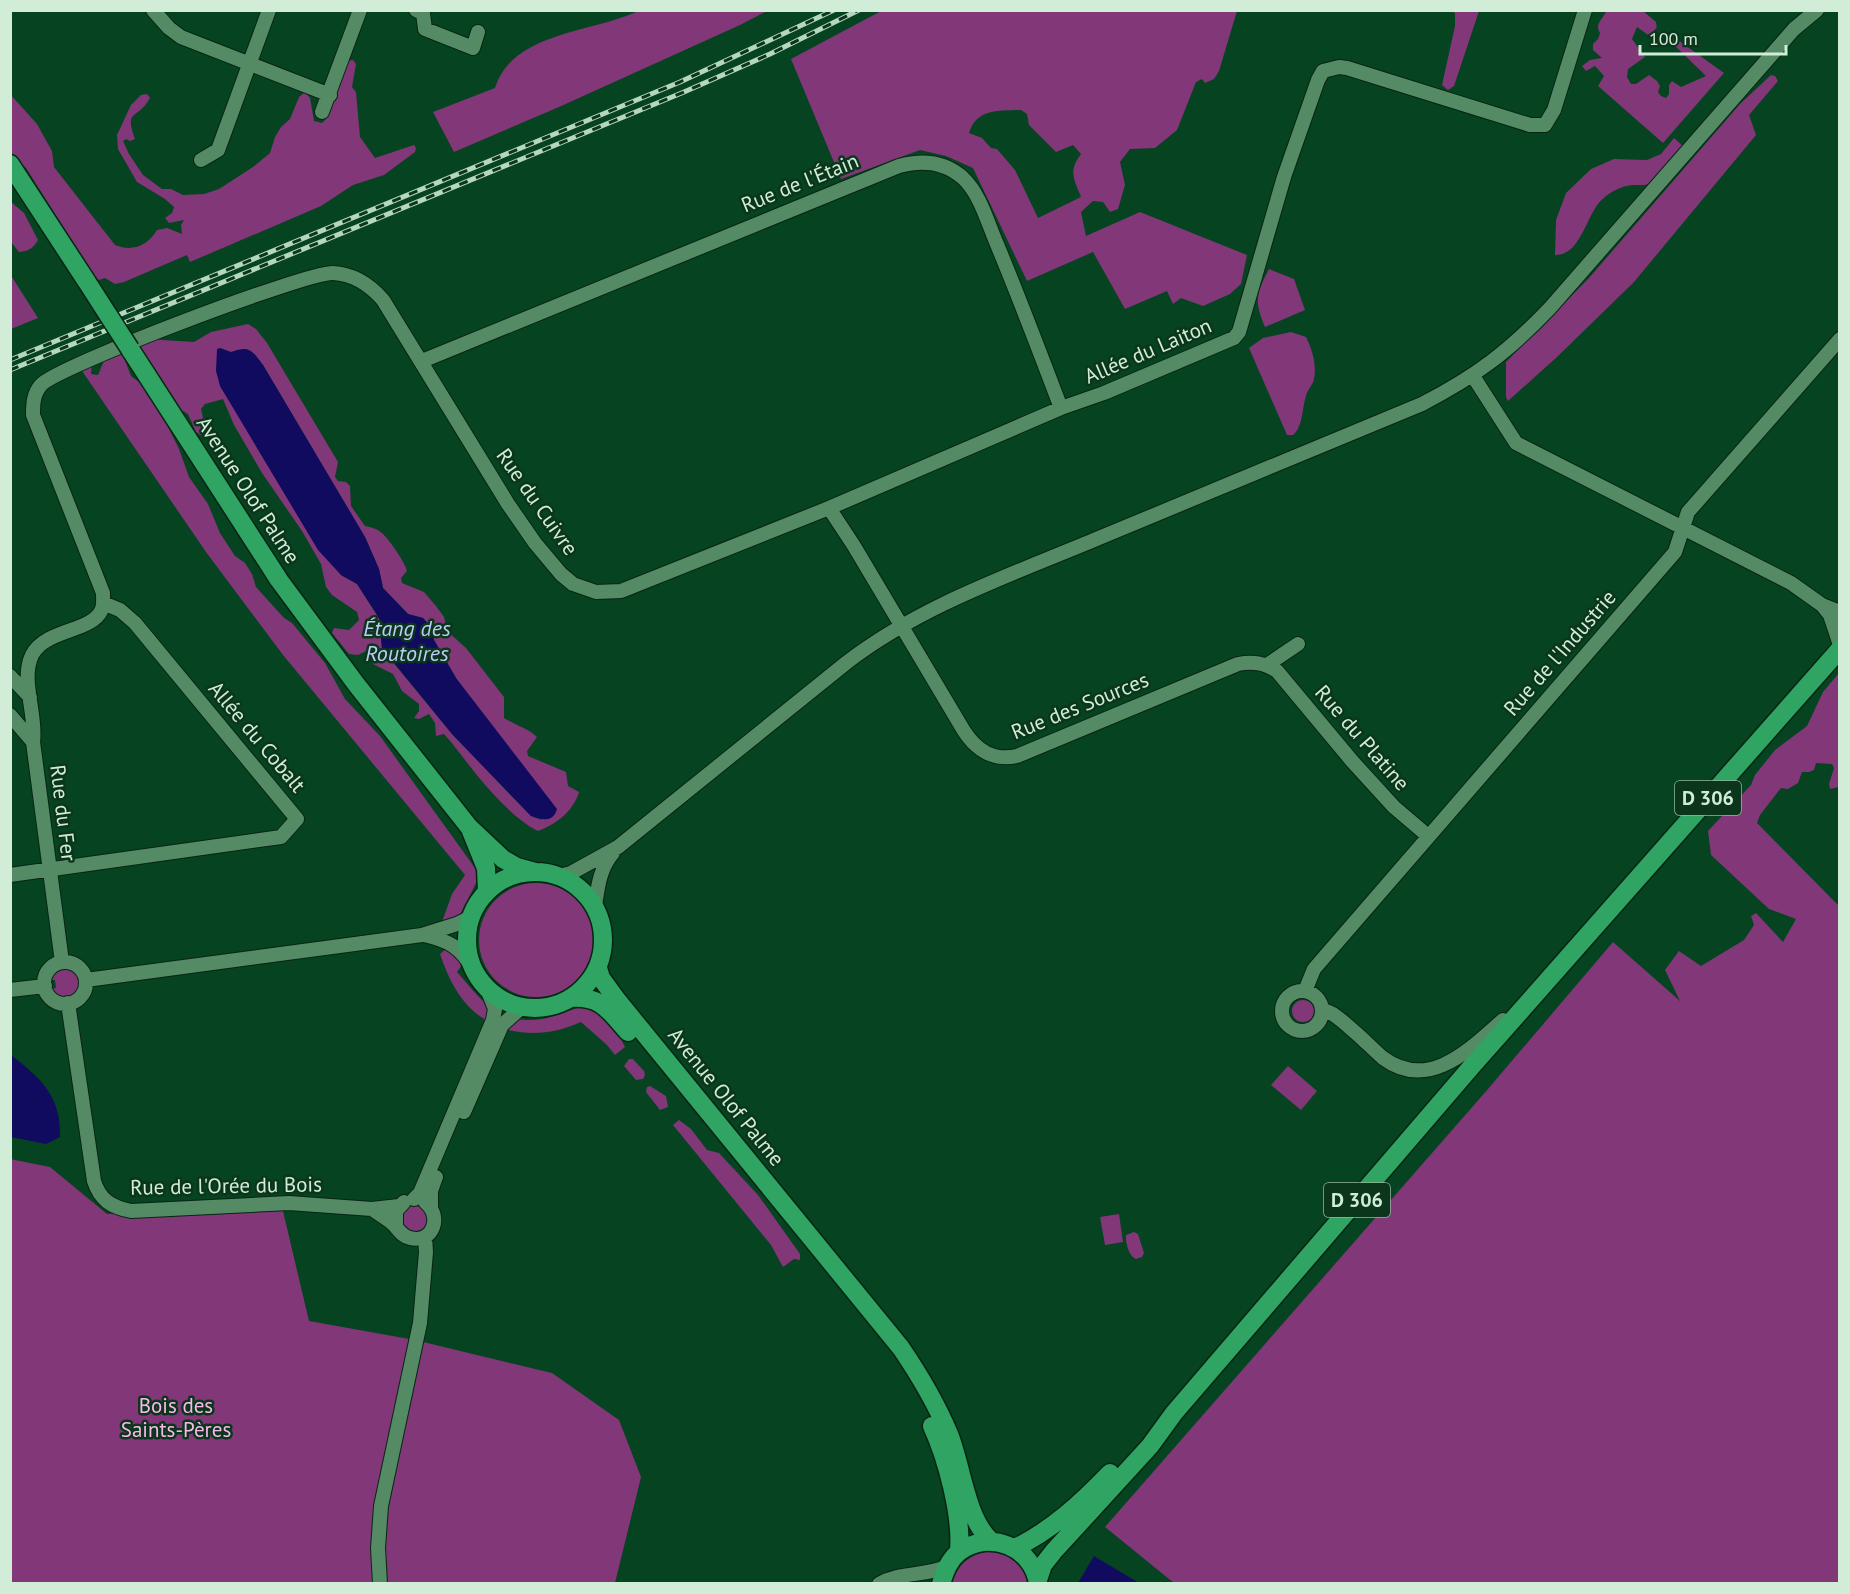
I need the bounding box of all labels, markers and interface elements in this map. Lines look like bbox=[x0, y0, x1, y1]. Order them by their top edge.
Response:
scale bar bbox=[1640, 18, 1786, 56]
text: 100 m bbox=[1649, 27, 1698, 50]
street label: Rue de l'Étain bbox=[737, 147, 862, 218]
street label: Allée du Laiton bbox=[1080, 312, 1215, 389]
street label: Avenue Olof Palme bbox=[191, 411, 306, 568]
street label: Rue du Cuivre bbox=[491, 443, 584, 560]
street label: Rue de l'Industrie bbox=[1498, 584, 1622, 721]
water label: Étang des Routoires bbox=[363, 614, 451, 667]
street label: Rue des Sources bbox=[1007, 666, 1152, 745]
street label: Allée du Cobalt bbox=[203, 676, 312, 798]
street label: Rue du Platine bbox=[1309, 679, 1416, 796]
street label: Rue du Fer bbox=[44, 763, 83, 863]
road number: D 306 bbox=[1675, 781, 1741, 815]
street label: Avenue Olof Palme bbox=[662, 1022, 790, 1171]
street label: Rue de l'Orée du Bois bbox=[130, 1170, 322, 1201]
road number: D 306 bbox=[1324, 1183, 1390, 1217]
park label: Bois des Saints-Pères bbox=[121, 1392, 231, 1443]

